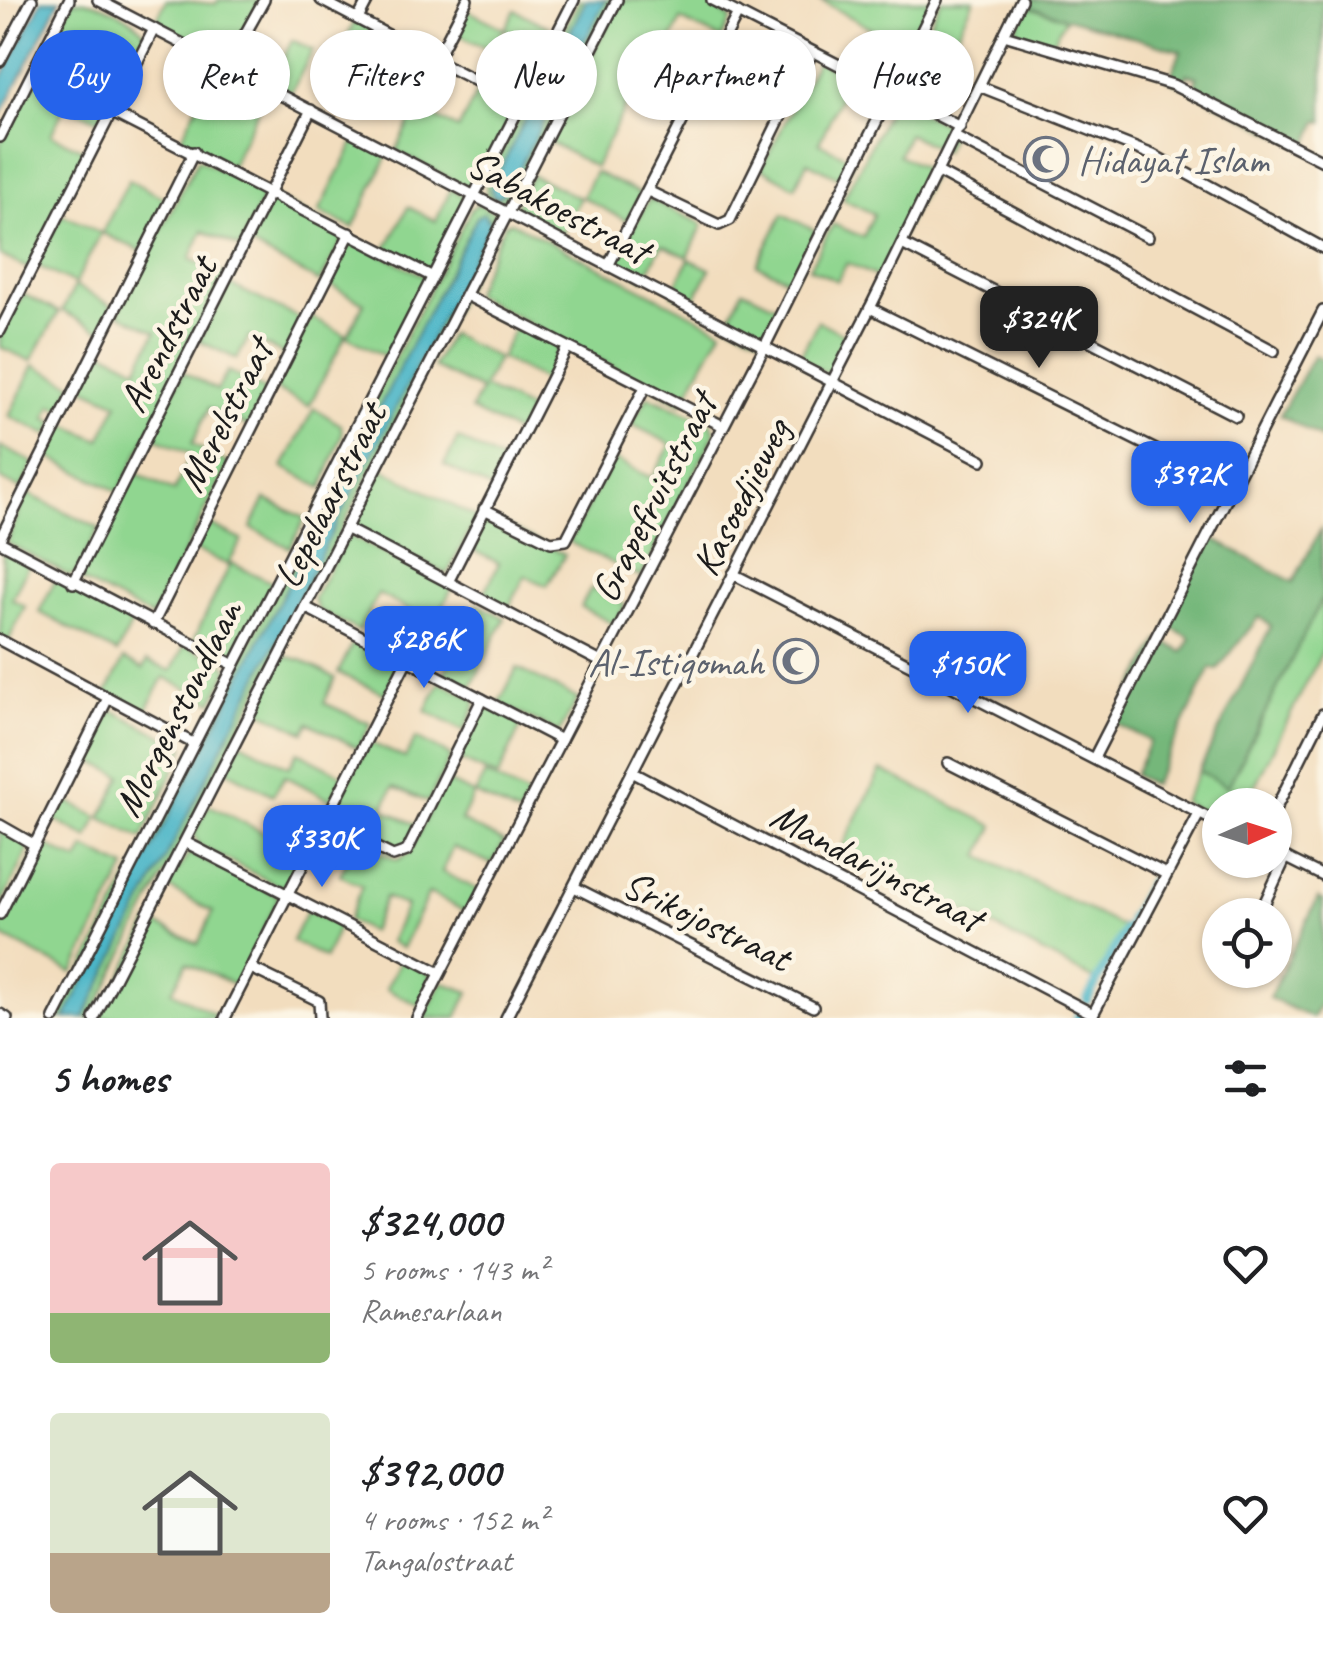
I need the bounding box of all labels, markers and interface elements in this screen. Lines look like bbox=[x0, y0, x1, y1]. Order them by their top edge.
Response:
chip: Buy bbox=[30, 30, 143, 120]
chip: Rent bbox=[163, 30, 290, 120]
chip: Filters bbox=[310, 30, 456, 120]
chip: New bbox=[476, 30, 597, 120]
chip: Apartment bbox=[617, 30, 816, 120]
chip: House bbox=[836, 30, 974, 120]
place label: Hidayat Islam bbox=[1078, 135, 1271, 185]
mosque icon: Hidayat Islam bbox=[1023, 136, 1069, 182]
street label: Sabakoestraat bbox=[459, 138, 663, 278]
street label: Arendstraat bbox=[108, 245, 230, 421]
pin: $324K bbox=[969, 286, 1109, 371]
text: $324K bbox=[1002, 298, 1076, 339]
street label: Merelstraat bbox=[165, 326, 287, 500]
street label: Grapefruitstraat bbox=[580, 379, 730, 610]
street label: Lepelaarstraat bbox=[262, 392, 399, 596]
street label: Kasoedjieweg bbox=[680, 408, 803, 584]
pin: $392K bbox=[1120, 441, 1260, 526]
text: $392K bbox=[1153, 453, 1227, 494]
street label: Morgenstondlaan bbox=[102, 590, 255, 825]
pin: $286K bbox=[354, 606, 494, 691]
text: $286K bbox=[387, 618, 461, 659]
pin: $150K bbox=[898, 631, 1038, 716]
place label: Al-Istiqomah bbox=[588, 637, 766, 687]
mosque icon: Al-Istiqomah bbox=[773, 638, 819, 684]
text: $150K bbox=[931, 643, 1005, 684]
north arrow bbox=[1202, 788, 1292, 878]
map controls bbox=[1202, 788, 1292, 988]
street label: Mandarijnstraat bbox=[762, 790, 996, 946]
pin: $330K bbox=[252, 805, 392, 890]
text: $330K bbox=[285, 817, 359, 858]
street label: Srikojostraat bbox=[615, 859, 802, 985]
button: locate bbox=[1202, 898, 1292, 988]
icon: filters bbox=[1218, 1051, 1273, 1106]
text: 5 homes bbox=[50, 1052, 168, 1105]
text: $324,000 bbox=[360, 1196, 501, 1249]
icon: home bbox=[130, 1203, 250, 1323]
icon: heart bbox=[1218, 1236, 1273, 1291]
text: 5 rooms · 143 m² bbox=[360, 1249, 547, 1290]
text: Ramesarlaan bbox=[360, 1290, 501, 1331]
text: $392,000 bbox=[360, 1446, 500, 1499]
icon: home bbox=[130, 1453, 250, 1573]
icon: heart bbox=[1218, 1486, 1273, 1541]
text: 4 rooms · 152 m² bbox=[360, 1499, 547, 1540]
text: Tangalostraat bbox=[360, 1540, 512, 1581]

